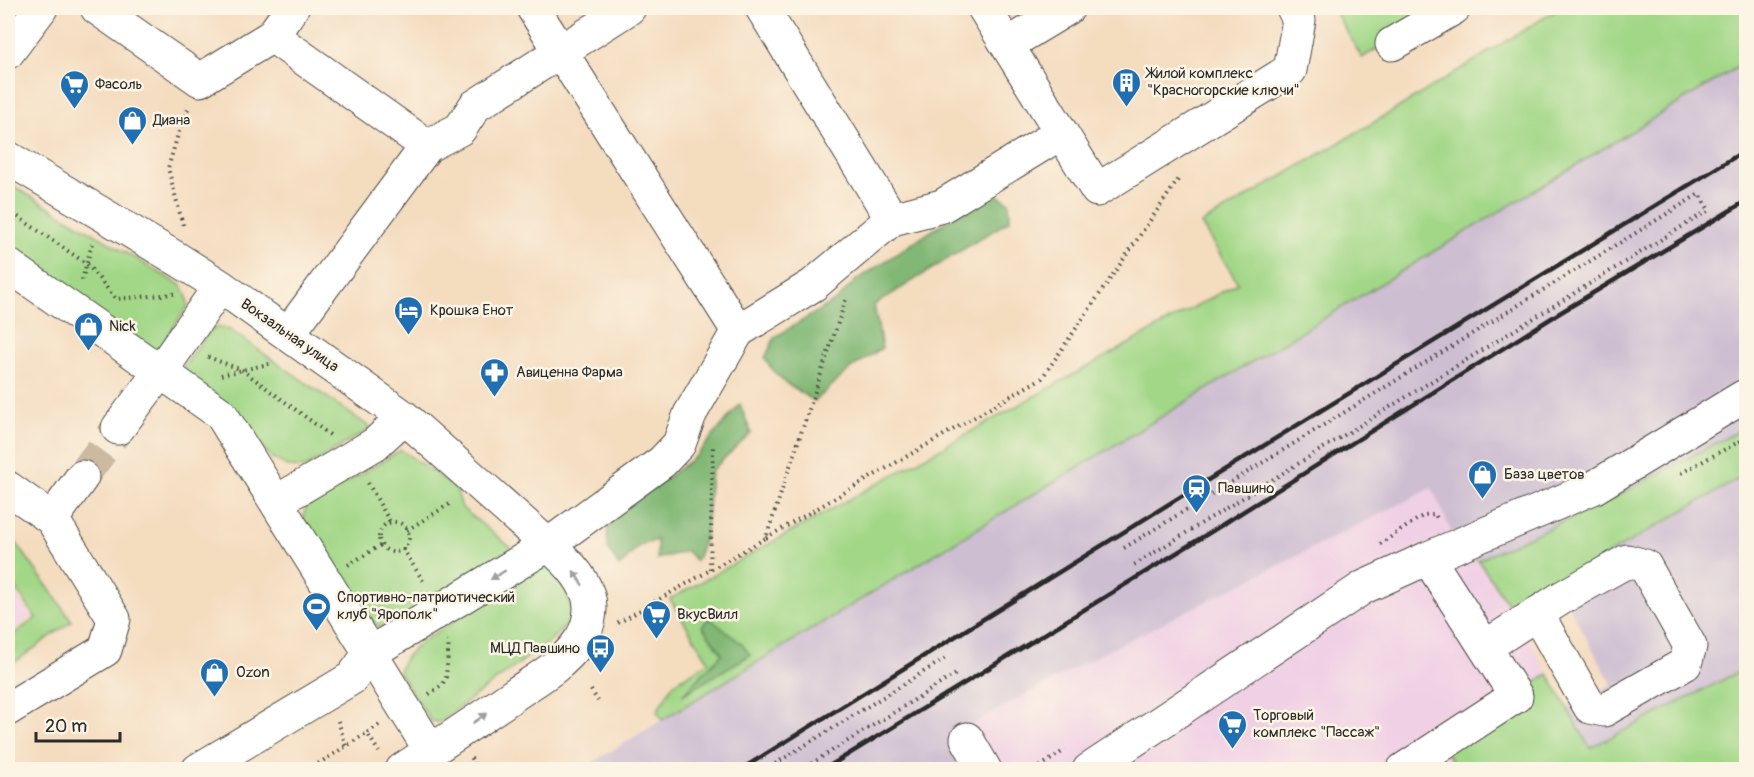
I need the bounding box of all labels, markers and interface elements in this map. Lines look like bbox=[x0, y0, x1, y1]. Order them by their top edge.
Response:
place label: Жилой комплекс "Красногорские ключи" bbox=[1145, 64, 1300, 100]
building icon: Жилой комплекс "Красногорские ключи" bbox=[1110, 66, 1142, 108]
supermarket icon: Фасоль bbox=[58, 68, 90, 110]
place label: Фасоль bbox=[95, 75, 143, 94]
shop icon: Диана bbox=[116, 104, 148, 146]
place label: Диана bbox=[152, 111, 190, 130]
hotel icon: Крошка Енот bbox=[393, 294, 425, 336]
street label: Вокзальная улица bbox=[237, 295, 342, 376]
place label: Крошка Енот bbox=[430, 301, 514, 320]
shop icon: Nick bbox=[72, 310, 104, 352]
place label: Nick bbox=[109, 317, 136, 336]
pharmacy icon: Авиценна Фарма bbox=[479, 356, 511, 398]
place label: Авиценна Фарма bbox=[516, 363, 623, 382]
shop icon: База цветов bbox=[1467, 458, 1499, 500]
place label: База цветов bbox=[1504, 465, 1585, 484]
station icon: Павшино bbox=[1181, 472, 1213, 514]
place label: Павшино bbox=[1218, 479, 1274, 498]
one-way arrow bbox=[573, 569, 584, 586]
one-way arrow bbox=[490, 570, 506, 581]
place label: Спортивно-патриотический клуб "Ярополк" bbox=[337, 588, 515, 624]
sports icon: Спортивно-патриотический клуб "Ярополк" bbox=[300, 590, 332, 632]
supermarket icon: ВкусВилл bbox=[640, 598, 672, 640]
place label: ВкусВилл bbox=[677, 605, 738, 624]
bus stop icon: МЦД Павшино bbox=[585, 632, 617, 674]
place label: МЦД Павшино bbox=[490, 639, 580, 658]
shop icon: Ozon bbox=[199, 656, 231, 698]
place label: Ozon bbox=[236, 663, 270, 682]
scale bar bbox=[36, 705, 120, 743]
place label: Торговый комплекс "Пассаж" bbox=[1253, 706, 1380, 742]
supermarket icon: Торговый комплекс "Пассаж" bbox=[1216, 708, 1248, 750]
one-way arrow bbox=[472, 712, 488, 724]
text: 20 m bbox=[45, 715, 87, 738]

